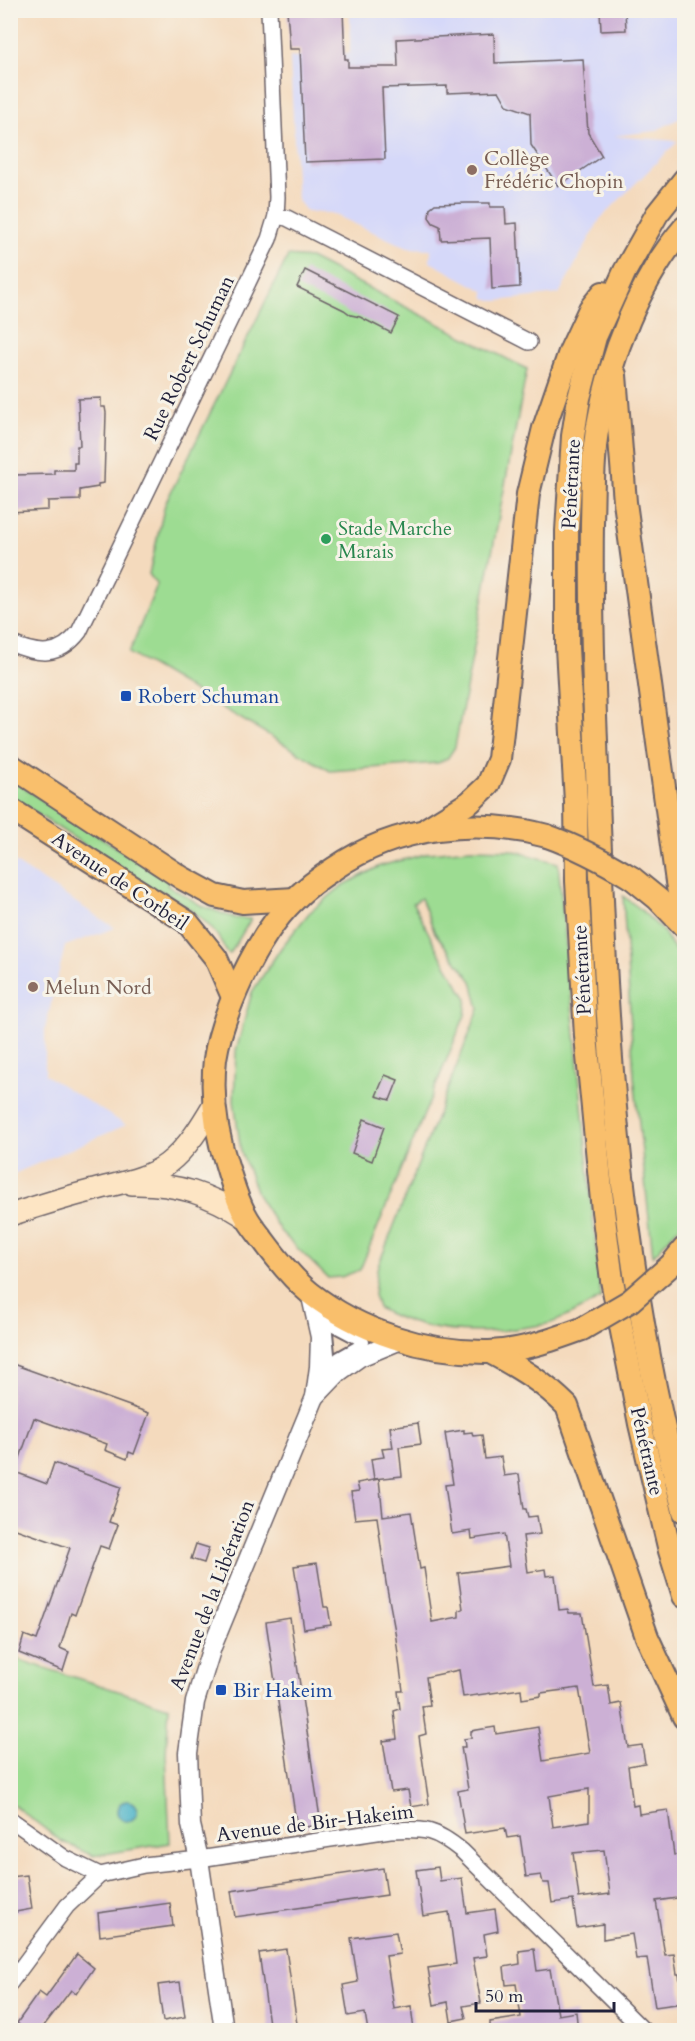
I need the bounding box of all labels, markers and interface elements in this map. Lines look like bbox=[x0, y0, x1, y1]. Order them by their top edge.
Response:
place label: Collège Frédéric Chopin bbox=[484, 145, 624, 195]
marker: Collège Frédéric Chopin bbox=[465, 163, 479, 177]
street label: Rue Robert Schuman bbox=[137, 270, 241, 445]
street label: Pénétrante bbox=[555, 438, 587, 530]
place label: Stade Marche Marais bbox=[338, 515, 452, 565]
marker: Stade Marche Marais bbox=[319, 532, 333, 546]
place label: Robert Schuman bbox=[138, 683, 280, 710]
marker: Robert Schuman bbox=[119, 689, 133, 703]
street label: Avenue de Corbeil bbox=[46, 825, 194, 937]
street label: Pénétrante bbox=[566, 924, 598, 1016]
place label: Melun Nord bbox=[45, 974, 152, 1001]
marker: Melun Nord bbox=[26, 980, 40, 994]
street label: Pénétrante bbox=[624, 1404, 670, 1498]
street label: Avenue de la Libération bbox=[163, 1495, 261, 1694]
place label: Bir Hakeim bbox=[233, 1677, 333, 1704]
marker: Bir Hakeim bbox=[214, 1683, 228, 1697]
street label: Avenue de Bir-Hakeim bbox=[215, 1797, 415, 1848]
scale bar bbox=[476, 1975, 614, 2013]
text: 50 m bbox=[485, 1984, 524, 2009]

